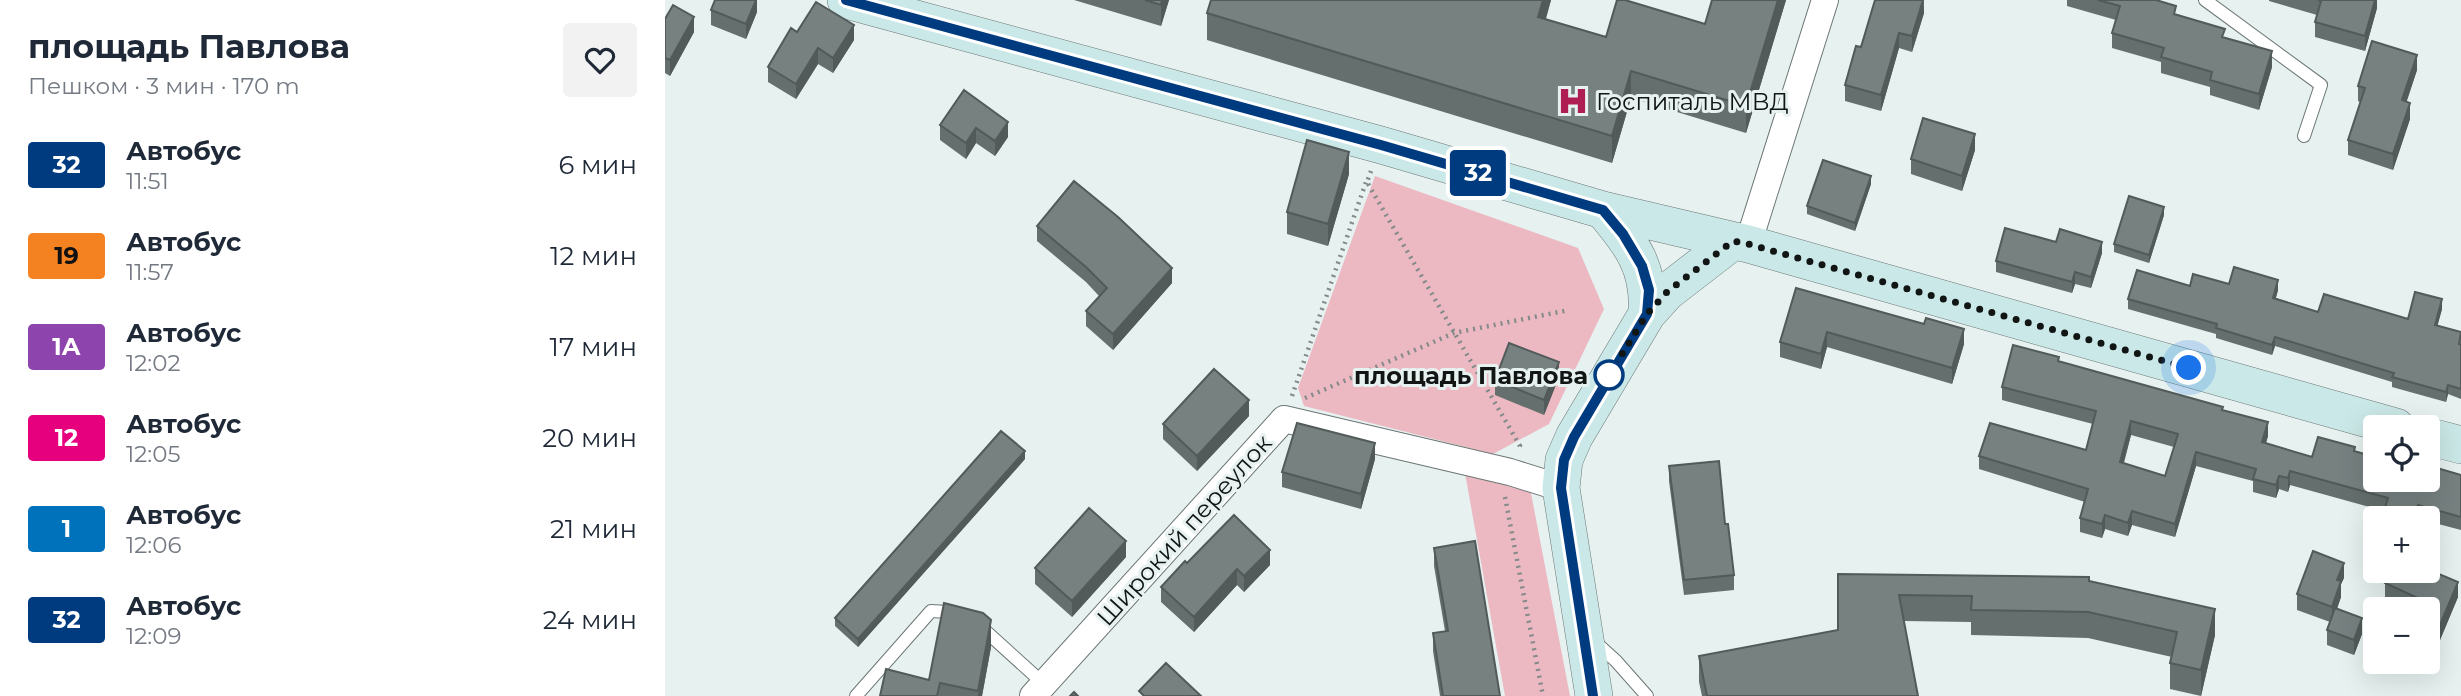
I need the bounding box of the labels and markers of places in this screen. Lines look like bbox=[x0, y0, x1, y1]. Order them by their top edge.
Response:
hospital icon: Госпиталь МВД bbox=[1556, 84, 1590, 118]
place label: Госпиталь МВД bbox=[1596, 87, 1789, 116]
marker: площадь Павлова bbox=[1594, 360, 1624, 390]
place label: площадь Павлова bbox=[1354, 361, 1588, 390]

